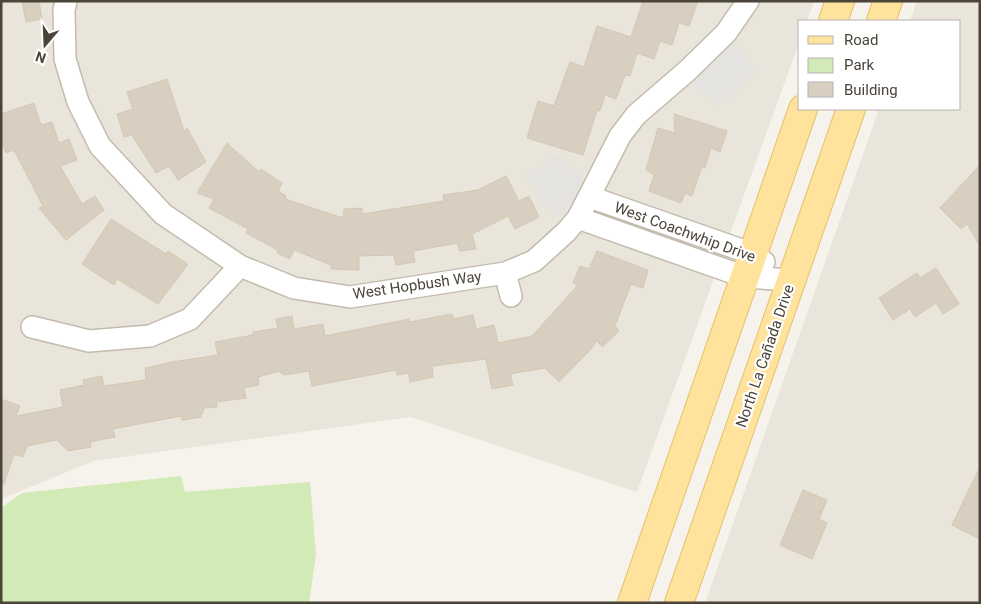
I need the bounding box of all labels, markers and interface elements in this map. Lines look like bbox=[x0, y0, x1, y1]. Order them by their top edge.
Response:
north arrow bbox=[20, 20, 70, 70]
legend bbox=[798, 20, 961, 110]
text: Road bbox=[844, 31, 878, 49]
text: N bbox=[33, 48, 48, 66]
text: Park bbox=[844, 56, 875, 74]
text: Building bbox=[844, 81, 898, 99]
street label: West Coachwhip Drive bbox=[612, 198, 758, 266]
street label: West Hopbush Way bbox=[352, 267, 482, 303]
street label: North La Cañada Drive bbox=[732, 282, 798, 430]

